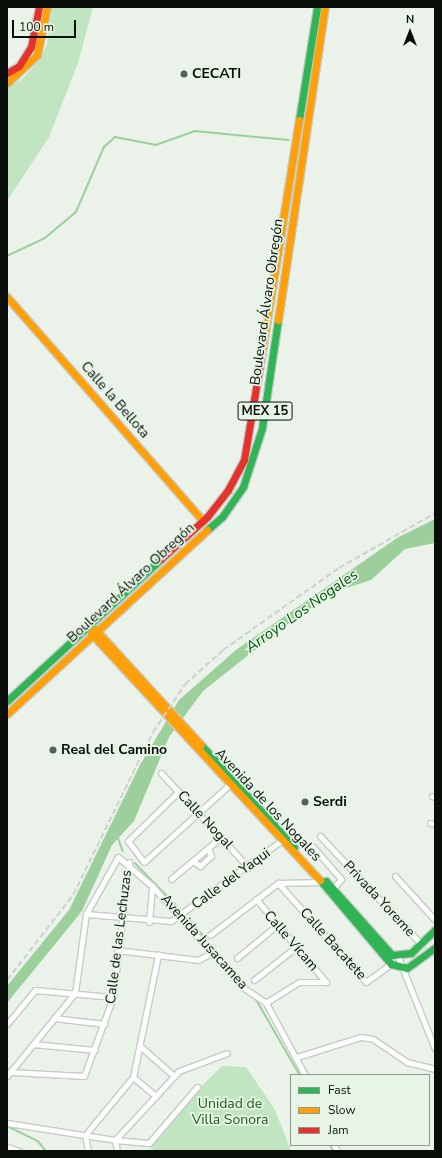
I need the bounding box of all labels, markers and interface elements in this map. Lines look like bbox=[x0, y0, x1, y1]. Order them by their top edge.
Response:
scale bar bbox=[14, 12, 78, 38]
north arrow bbox=[390, 12, 430, 52]
text: N bbox=[406, 12, 414, 27]
text: 100 m bbox=[19, 19, 54, 35]
place label: CECATI bbox=[192, 66, 241, 82]
marker: CECATI bbox=[179, 69, 189, 79]
street label: Boulevard Álvaro Obregón bbox=[247, 218, 287, 386]
street label: Calle la Bellota bbox=[77, 358, 153, 442]
road number: MEX 15 bbox=[237, 400, 293, 422]
street label: Boulevard Álvaro Obregón bbox=[64, 520, 198, 646]
water label: Arroyo Los Nogales bbox=[242, 566, 362, 656]
place label: Real del Camino bbox=[61, 742, 167, 758]
marker: Real del Camino bbox=[48, 745, 58, 755]
street label: Avenida de los Nogales bbox=[211, 745, 325, 865]
street label: Calle Nogal bbox=[174, 787, 236, 853]
place label: Serdi bbox=[313, 794, 347, 810]
marker: Serdi bbox=[300, 797, 310, 807]
street label: Calle del Yaqui bbox=[188, 845, 274, 913]
street label: Privada Yoreme bbox=[340, 858, 418, 940]
street label: Calle de las Lechuzas bbox=[102, 869, 136, 1005]
street label: Avenida Jusacamea bbox=[157, 891, 251, 993]
street label: Calle Bacatete bbox=[296, 905, 370, 983]
street label: Calle Vícam bbox=[260, 907, 322, 975]
legend bbox=[290, 1074, 430, 1146]
text: Fast bbox=[328, 1082, 351, 1098]
park label: Unidad de Villa Sonora bbox=[192, 1096, 268, 1128]
text: Slow bbox=[328, 1102, 356, 1118]
text: Jam bbox=[328, 1122, 349, 1138]

